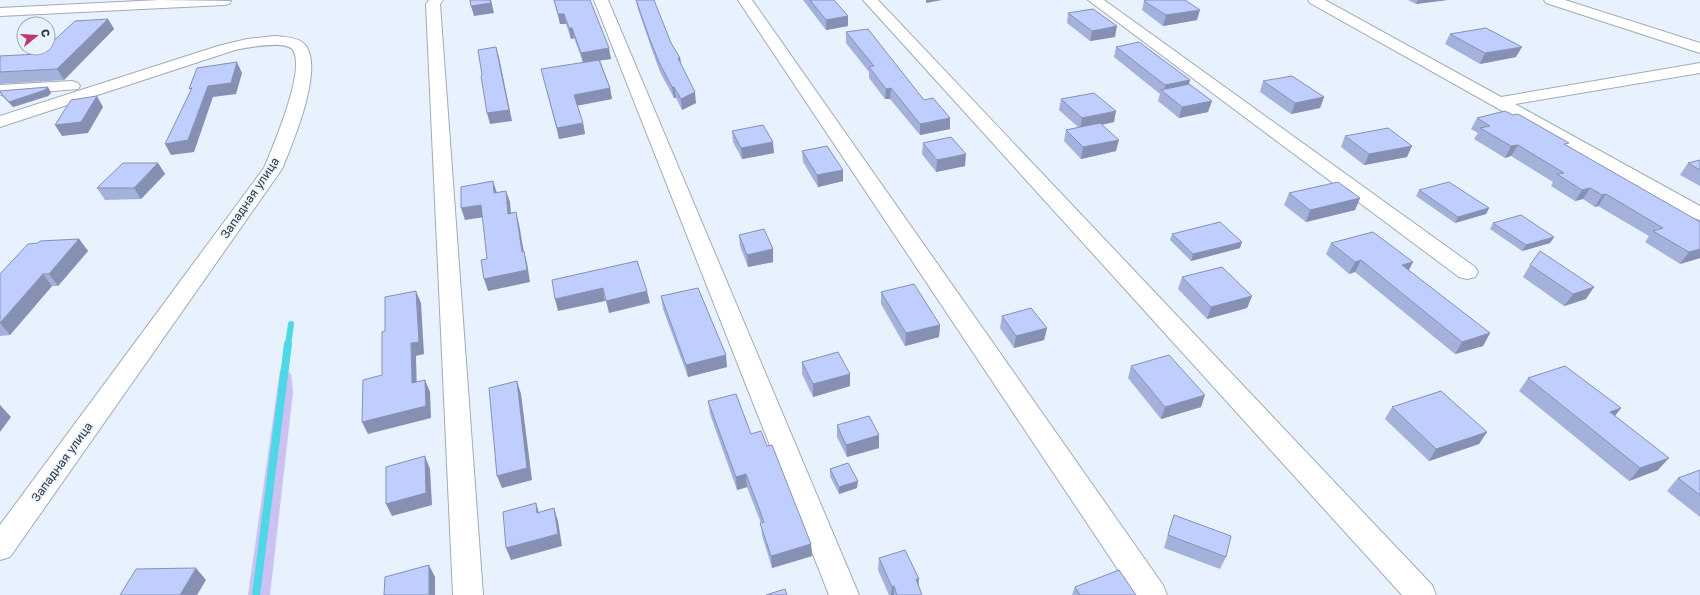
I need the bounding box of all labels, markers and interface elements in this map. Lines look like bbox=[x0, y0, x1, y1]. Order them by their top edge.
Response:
north arrow bbox=[16, 16, 56, 56]
text: С bbox=[39, 27, 53, 39]
street label: Западная улица bbox=[217, 154, 282, 241]
street label: Западная улица bbox=[28, 419, 96, 504]

